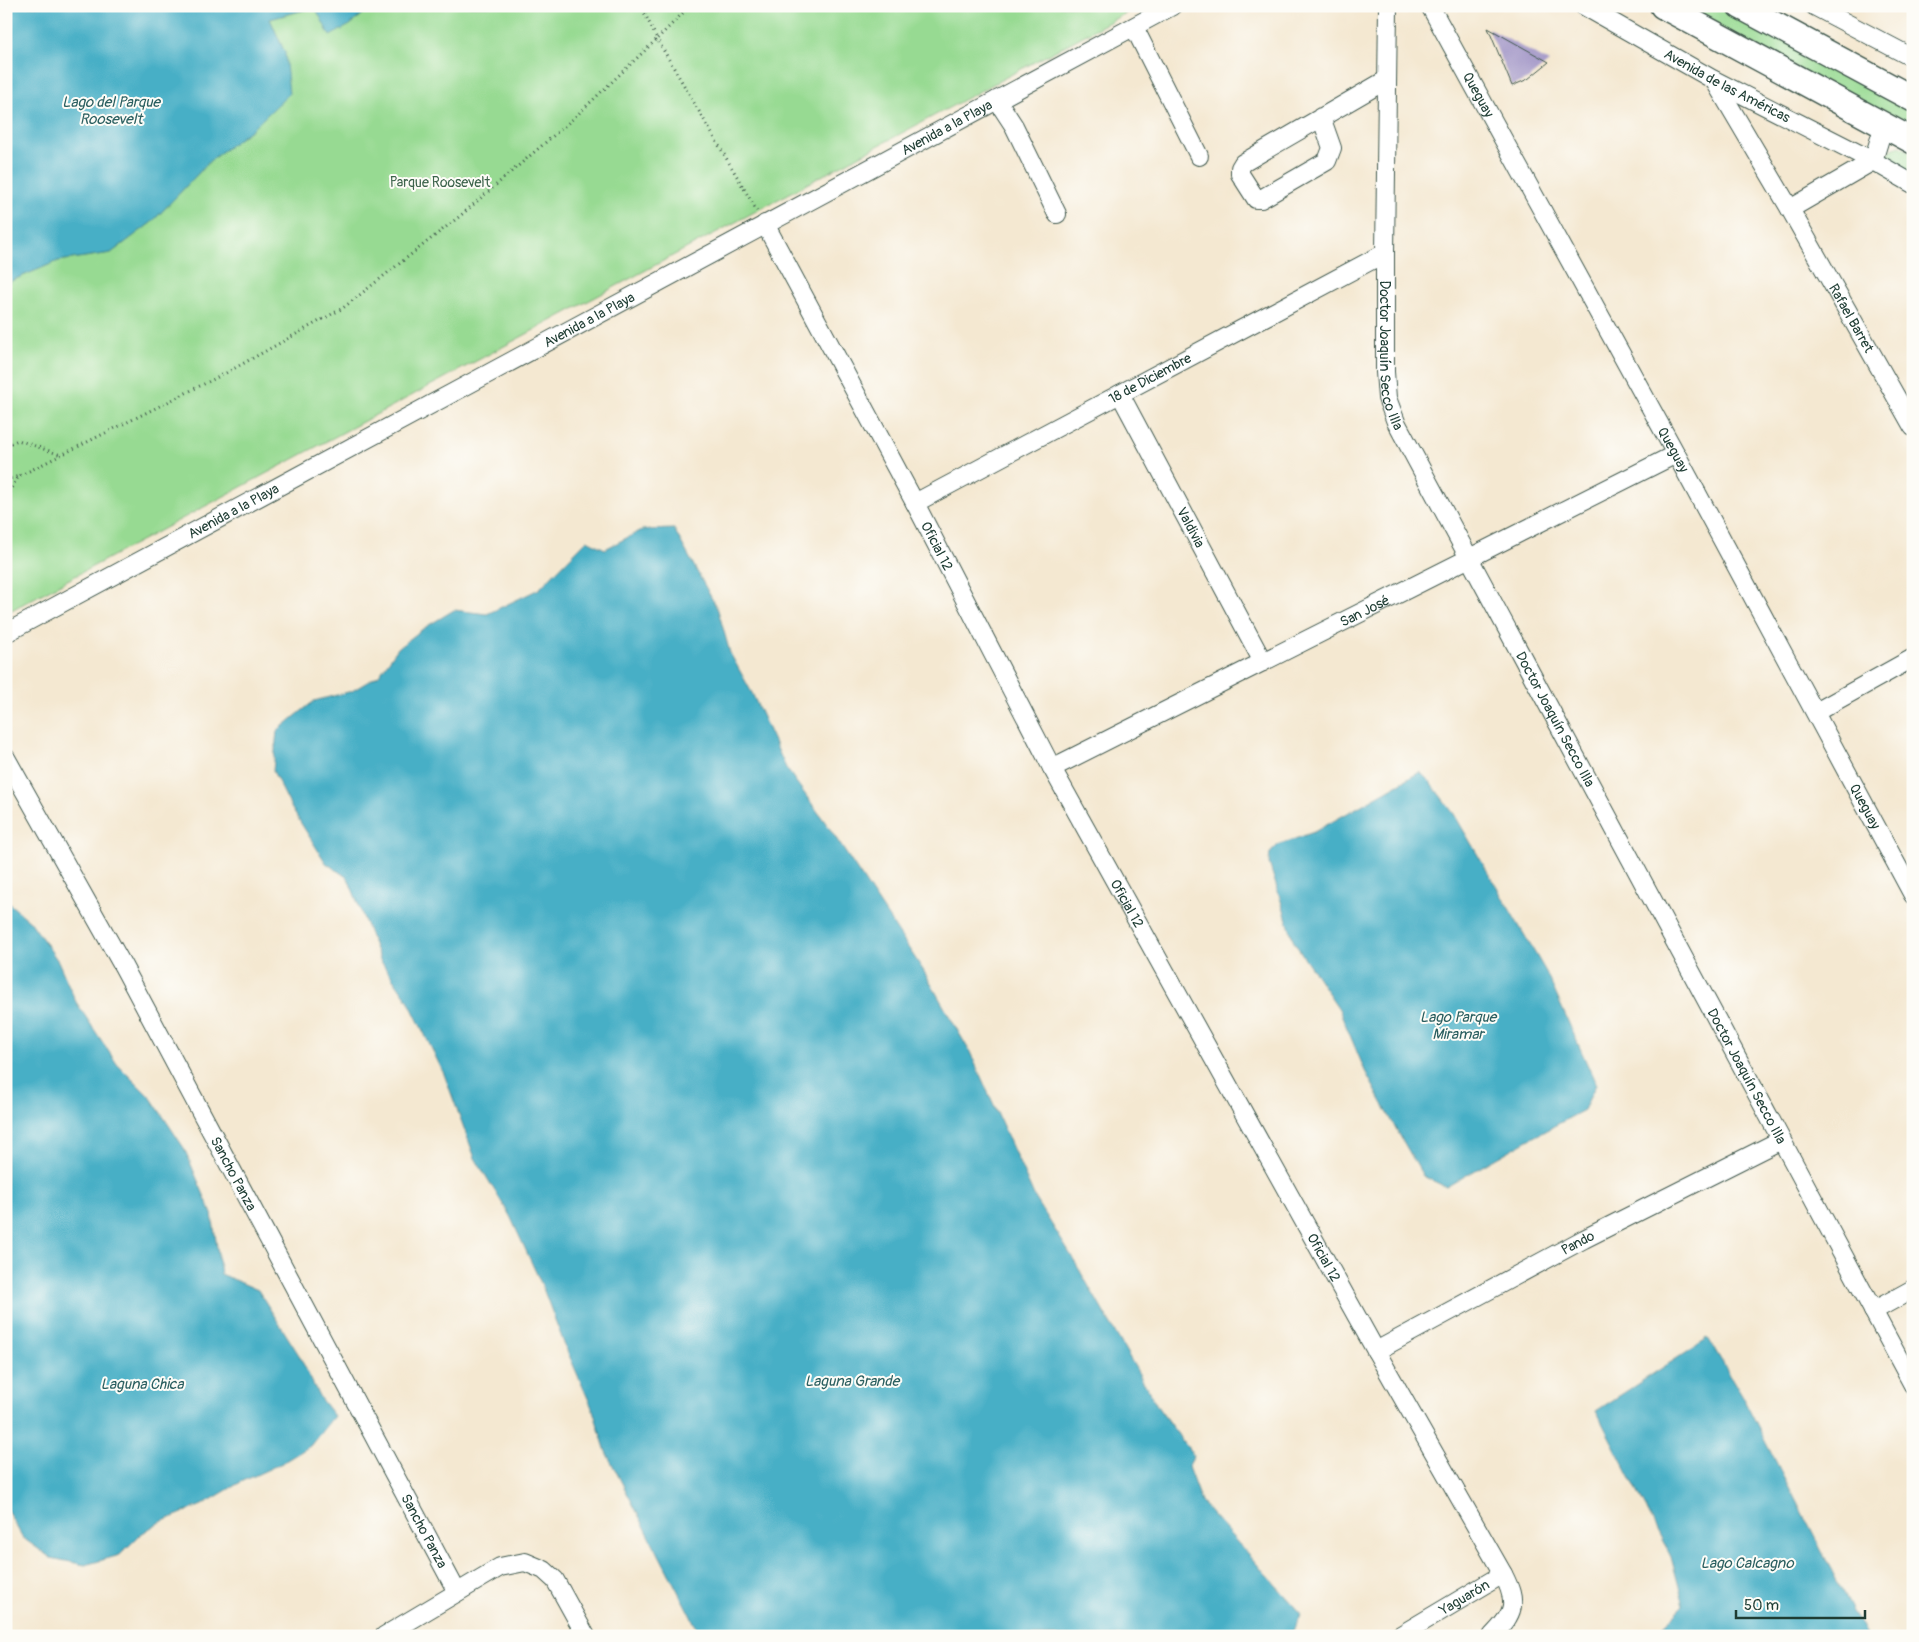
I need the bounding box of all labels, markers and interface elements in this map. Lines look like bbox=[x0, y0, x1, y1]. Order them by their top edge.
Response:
street label: Avenida de las Américas bbox=[1661, 45, 1794, 126]
street label: Queguay bbox=[1459, 69, 1498, 120]
water label: Lago del Parque Roosevelt bbox=[62, 93, 162, 129]
street label: Avenida a la Playa bbox=[898, 96, 995, 159]
park label: Parque Roosevelt bbox=[390, 174, 491, 191]
street label: Doctor Joaquín Secco Illa bbox=[1376, 280, 1407, 433]
street label: Rafael Barret bbox=[1825, 281, 1878, 356]
street label: Avenida a la Playa bbox=[541, 288, 637, 351]
street label: 18 de Diciembre bbox=[1106, 349, 1194, 407]
street label: Queguay bbox=[1654, 424, 1693, 475]
street label: Avenida a la Playa bbox=[185, 479, 282, 542]
street label: Valdivia bbox=[1173, 504, 1209, 550]
street label: Oficial 12 bbox=[917, 518, 957, 573]
street label: San José bbox=[1337, 591, 1392, 630]
street label: Doctor Joaquín Secco Illa bbox=[1512, 649, 1599, 790]
street label: Queguay bbox=[1846, 781, 1884, 832]
street label: Oficial 12 bbox=[1107, 876, 1148, 931]
street label: Doctor Joaquín Secco Illa bbox=[1704, 1005, 1790, 1147]
water label: Lago Parque Miramar bbox=[1420, 1008, 1498, 1044]
street label: Sancho Panza bbox=[207, 1134, 260, 1214]
street label: Pando bbox=[1558, 1227, 1598, 1258]
street label: Oficial 12 bbox=[1304, 1230, 1344, 1285]
water label: Laguna Grande bbox=[805, 1372, 901, 1391]
water label: Laguna Chica bbox=[101, 1375, 184, 1394]
street label: Sancho Panza bbox=[398, 1491, 451, 1571]
water label: Lago Calcagno bbox=[1700, 1554, 1794, 1573]
street label: Yaguarón bbox=[1435, 1576, 1492, 1619]
scale bar bbox=[1736, 1587, 1865, 1619]
text: 50 m bbox=[1744, 1596, 1779, 1615]

